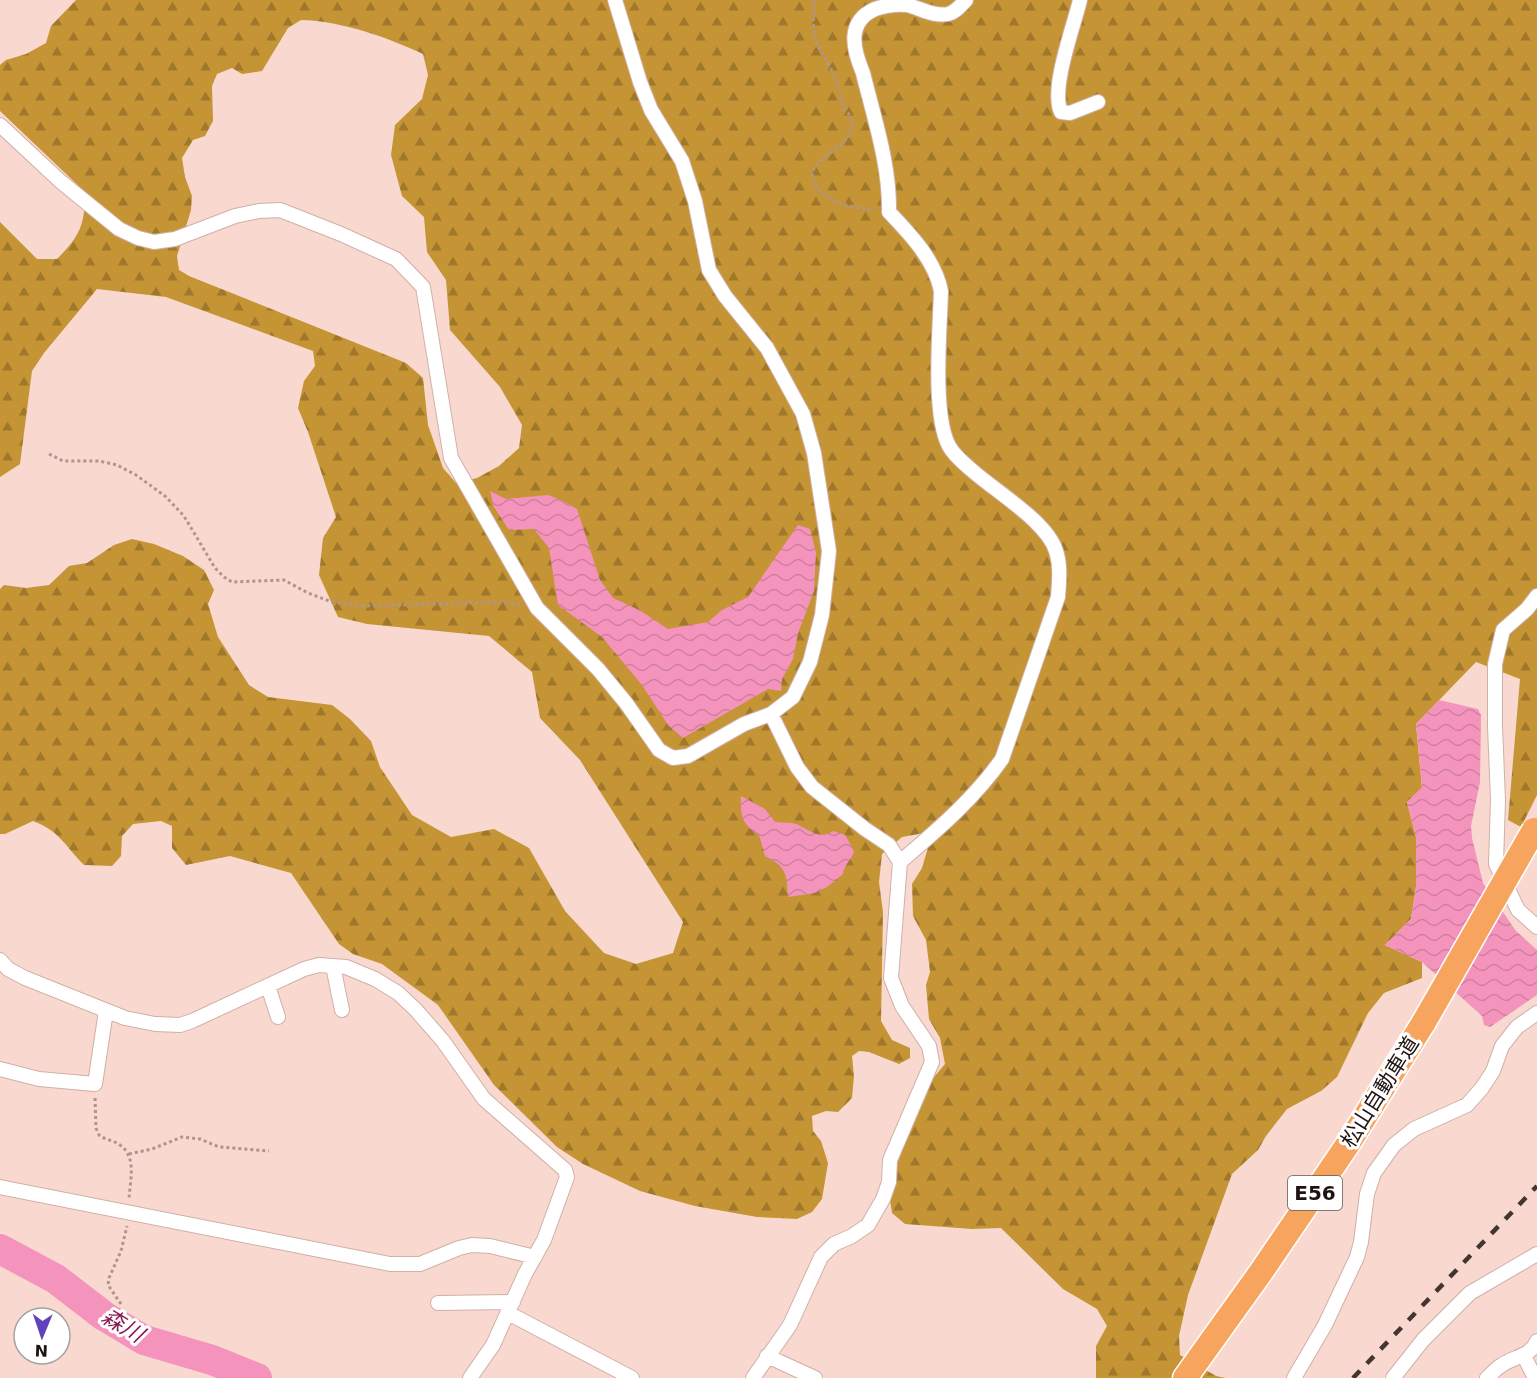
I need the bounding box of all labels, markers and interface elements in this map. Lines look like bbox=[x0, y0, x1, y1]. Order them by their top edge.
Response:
street label: 松山自動車道 bbox=[1336, 1032, 1424, 1152]
road number: E56 bbox=[1288, 1176, 1342, 1210]
water label: 森川 bbox=[97, 1303, 150, 1349]
north arrow bbox=[12, 1306, 72, 1366]
text: N bbox=[34, 1341, 49, 1360]

